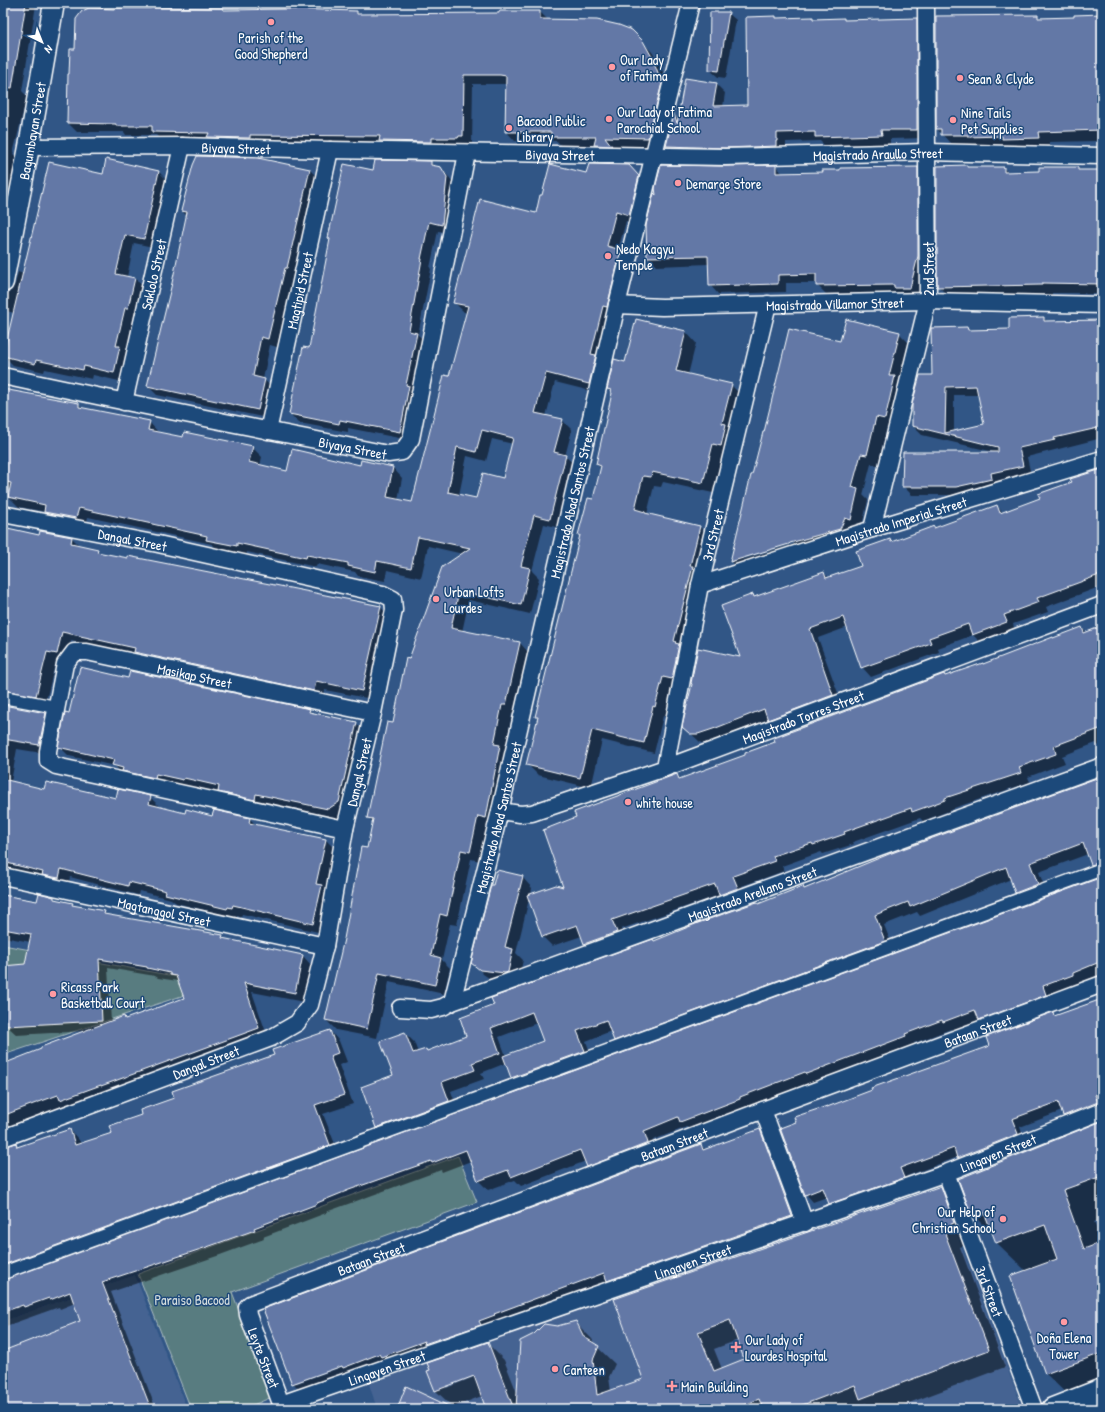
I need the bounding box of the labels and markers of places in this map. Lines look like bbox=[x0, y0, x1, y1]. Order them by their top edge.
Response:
marker: Parish of the Good Shepherd bbox=[266, 17, 276, 27]
place label: Parish of the Good Shepherd bbox=[235, 28, 308, 64]
place label: Our Lady of Fatima bbox=[620, 50, 668, 85]
marker: Our Lady of Fatima bbox=[607, 62, 617, 72]
place label: Sean & Clyde bbox=[968, 69, 1034, 89]
marker: Sean & Clyde bbox=[955, 73, 965, 83]
place label: Our Lady of Fatima Parochial School bbox=[617, 102, 712, 137]
place label: Nine Tails Pet Supplies bbox=[961, 103, 1023, 139]
place label: Bacood Public Library bbox=[517, 111, 586, 147]
marker: Our Lady of Fatima Parochial School bbox=[604, 114, 614, 124]
marker: Nine Tails Pet Supplies bbox=[948, 115, 958, 125]
marker: Bacood Public Library bbox=[504, 123, 514, 133]
place label: Demarge Store bbox=[686, 174, 762, 194]
marker: Demarge Store bbox=[673, 178, 683, 188]
place label: Nedo Kagyu Temple bbox=[616, 239, 674, 275]
marker: Nedo Kagyu Temple bbox=[603, 251, 613, 261]
place label: Urban Lofts Lourdes bbox=[444, 582, 504, 617]
marker: Urban Lofts Lourdes bbox=[431, 594, 441, 604]
place label: white house bbox=[636, 793, 694, 812]
marker: white house bbox=[623, 797, 633, 807]
place label: Ricass Park Basketball Court bbox=[61, 977, 145, 1012]
marker: Ricass Park Basketball Court bbox=[48, 989, 58, 999]
place label: Our Help of Christian School bbox=[912, 1202, 995, 1237]
marker: Our Help of Christian School bbox=[998, 1214, 1008, 1224]
marker: Doña Elena Tower bbox=[1059, 1317, 1069, 1327]
place label: Doña Elena Tower bbox=[1037, 1328, 1092, 1363]
place label: Our Lady of Lourdes Hospital bbox=[745, 1330, 827, 1366]
marker: Our Lady of Lourdes Hospital bbox=[730, 1341, 742, 1353]
place label: Canteen bbox=[563, 1360, 605, 1379]
marker: Canteen bbox=[550, 1364, 560, 1374]
place label: Main Building bbox=[681, 1377, 748, 1397]
marker: Main Building bbox=[666, 1380, 678, 1392]

